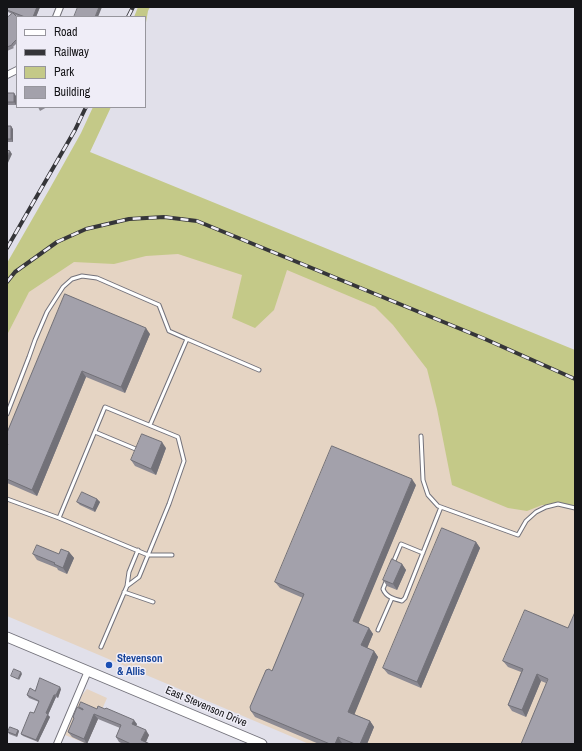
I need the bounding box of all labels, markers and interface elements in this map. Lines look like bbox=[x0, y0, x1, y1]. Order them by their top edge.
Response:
legend bbox=[16, 16, 146, 108]
text: Road bbox=[54, 24, 78, 40]
text: Railway bbox=[54, 44, 89, 60]
text: Park bbox=[54, 64, 74, 80]
text: Building bbox=[54, 84, 90, 100]
place label: Stevenson & Allis bbox=[117, 652, 163, 678]
marker: Stevenson & Allis bbox=[104, 660, 114, 670]
street label: East Stevenson Drive bbox=[163, 684, 249, 730]

